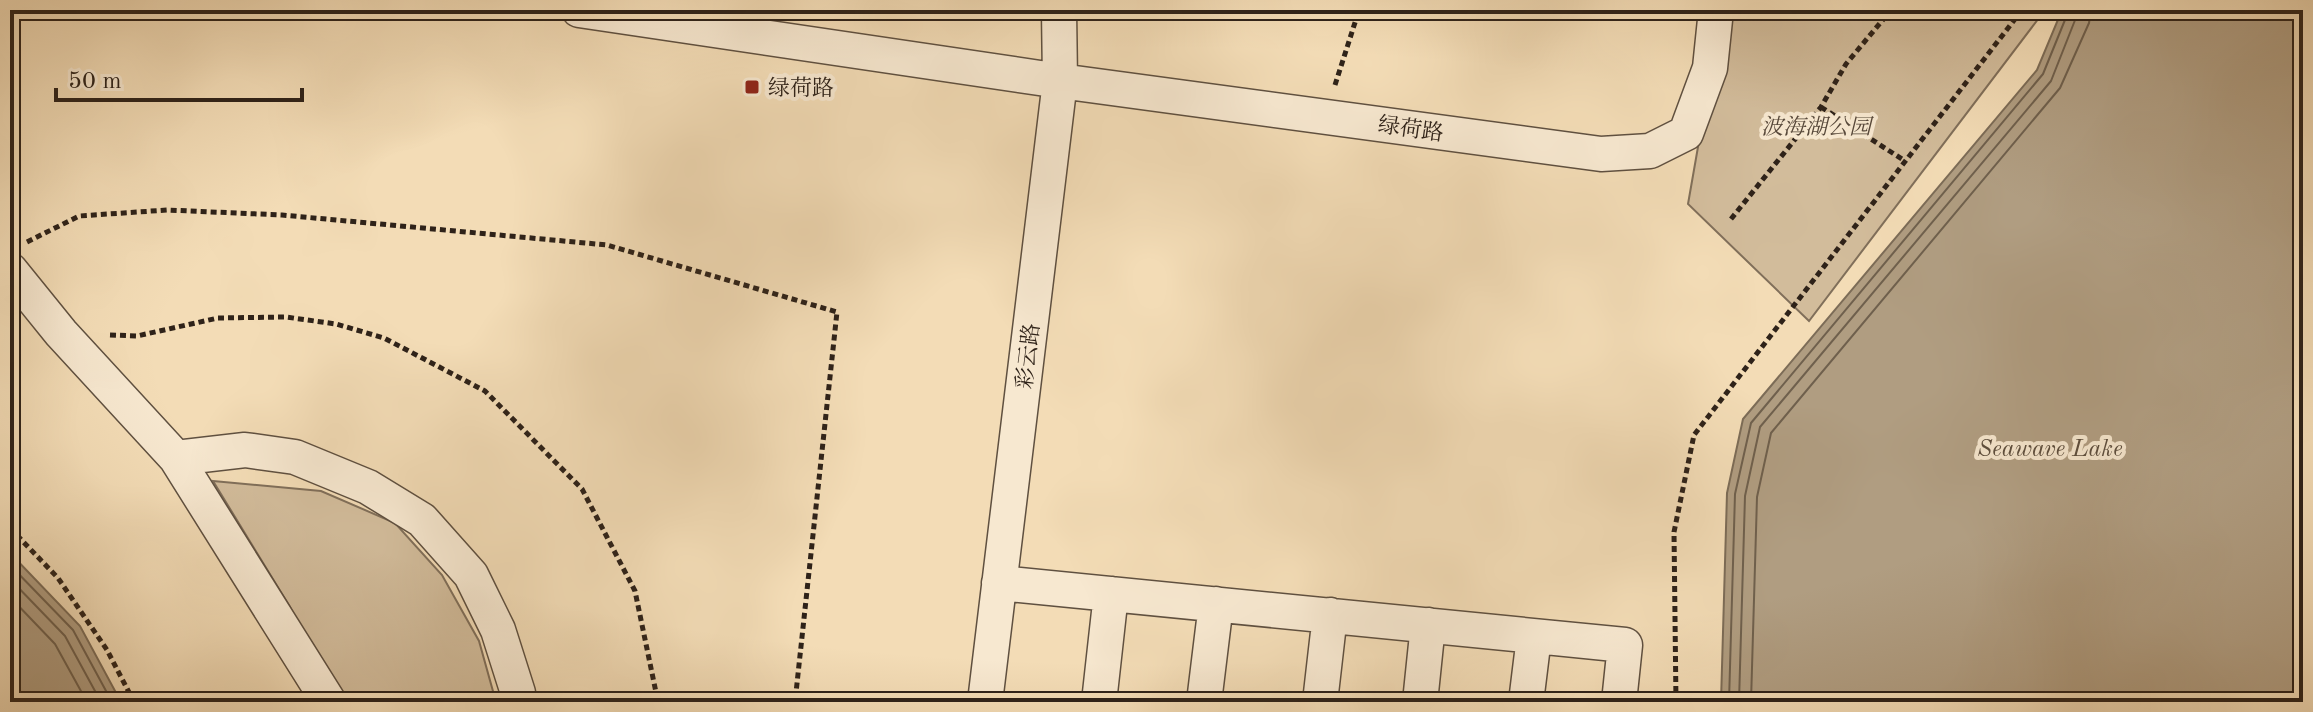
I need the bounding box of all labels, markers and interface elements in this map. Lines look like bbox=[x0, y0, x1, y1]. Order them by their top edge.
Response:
scale bar bbox=[56, 52, 302, 102]
text: 50 m bbox=[68, 70, 122, 94]
place label: 绿荷路 bbox=[768, 76, 834, 100]
marker: 绿荷路 bbox=[743, 78, 761, 96]
street label: 绿荷路 bbox=[1377, 113, 1445, 145]
park label: 波海湖公园 bbox=[1761, 115, 1874, 139]
street label: 彩云路 bbox=[1012, 322, 1044, 390]
water label: Seawave Lake bbox=[1977, 438, 2123, 462]

